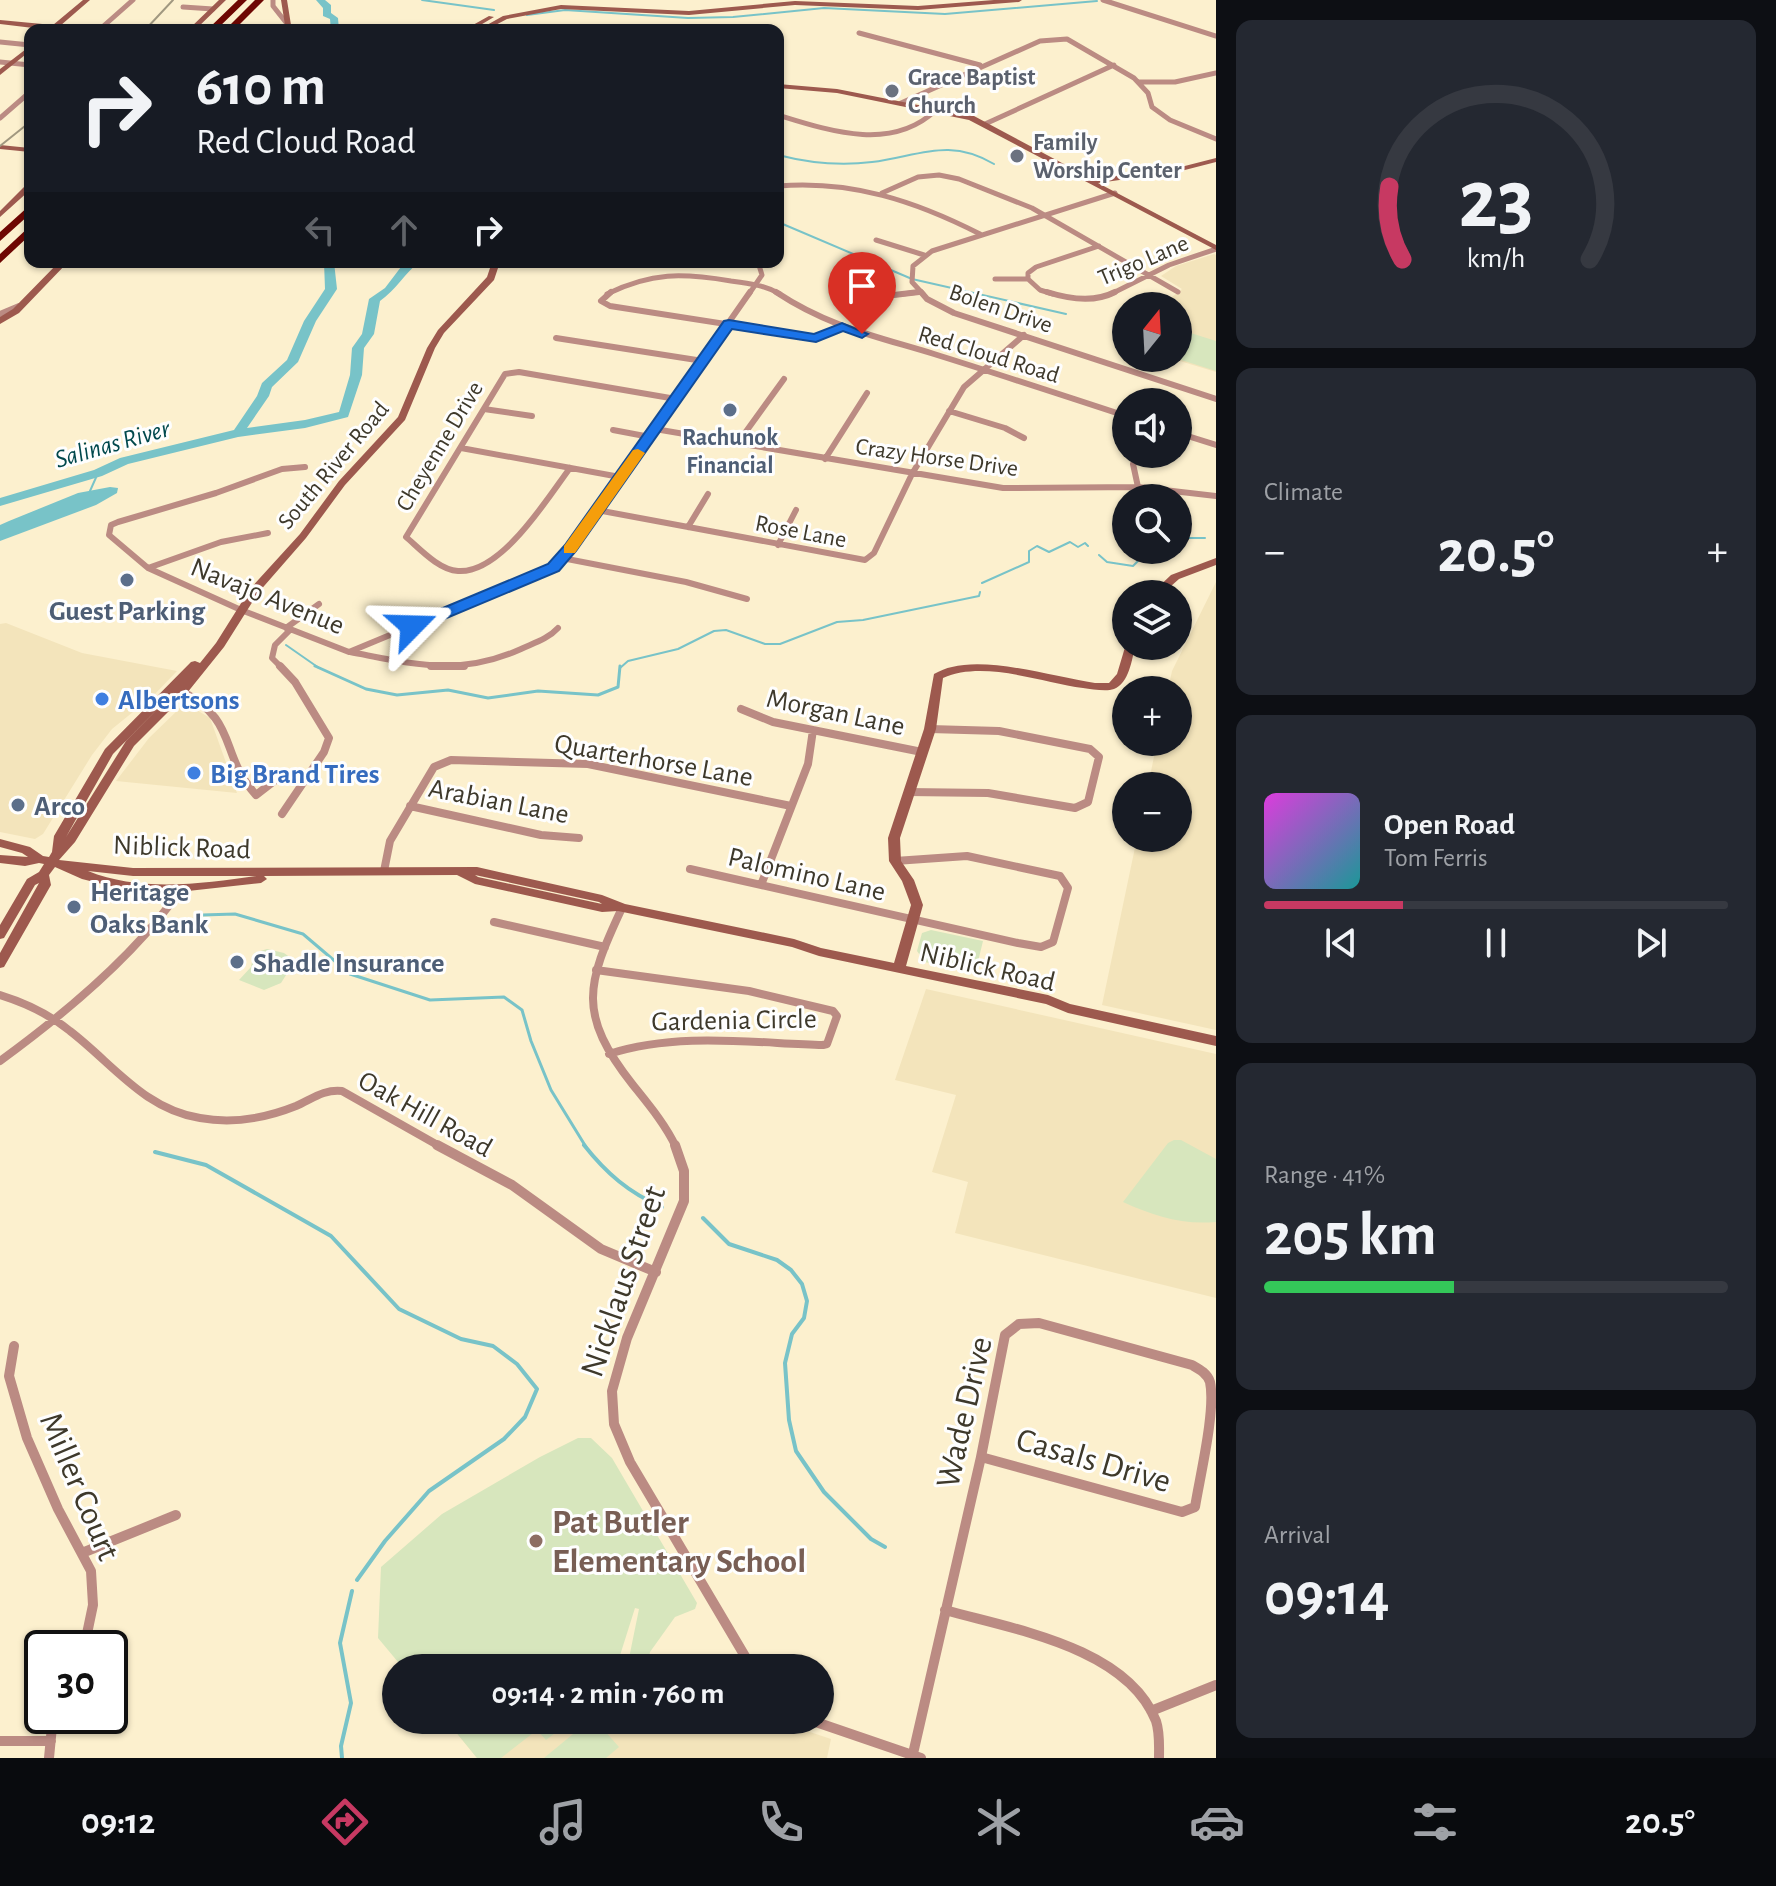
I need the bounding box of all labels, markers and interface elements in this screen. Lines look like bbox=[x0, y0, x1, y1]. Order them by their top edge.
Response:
icon: right bbox=[64, 56, 168, 160]
text: 610 m bbox=[196, 59, 326, 115]
place label: Grace Baptist Church bbox=[908, 66, 1035, 118]
marker: Grace Baptist Church bbox=[883, 82, 901, 100]
text: Red Cloud Road bbox=[196, 124, 416, 160]
place label: Family Worship Center bbox=[1033, 131, 1182, 183]
marker: Family Worship Center bbox=[1008, 147, 1026, 165]
text: 23 bbox=[1458, 158, 1534, 242]
icon: left bbox=[298, 208, 342, 252]
icon: ahead bbox=[382, 208, 426, 252]
icon: right bbox=[466, 208, 510, 252]
street label: Trigo Lane bbox=[1095, 231, 1192, 291]
text: km/h bbox=[1467, 244, 1525, 273]
pin bbox=[828, 252, 896, 334]
icon: arrive bbox=[840, 264, 884, 308]
street label: Bolen Drive bbox=[946, 280, 1055, 338]
north arrow bbox=[1112, 292, 1192, 372]
map controls bbox=[1112, 292, 1192, 852]
street label: Red Cloud Road bbox=[915, 322, 1062, 388]
street label: Cheyenne Drive bbox=[392, 378, 488, 515]
button: sound bbox=[1112, 388, 1192, 468]
street label: South River Road bbox=[274, 397, 394, 534]
marker: Rachunok Financial bbox=[721, 401, 739, 419]
water label: Salinas River bbox=[52, 415, 174, 473]
place label: Rachunok Financial bbox=[682, 426, 778, 478]
street label: Crazy Horse Drive bbox=[854, 435, 1020, 481]
text: Climate bbox=[1264, 479, 1343, 505]
button: search bbox=[1112, 484, 1192, 564]
street label: Rose Lane bbox=[753, 511, 848, 553]
text: 20.5° bbox=[1438, 523, 1554, 583]
text: − bbox=[1264, 530, 1285, 574]
text: + bbox=[1707, 530, 1728, 574]
street label: Navajo Avenue bbox=[186, 553, 348, 640]
marker: Guest Parking bbox=[118, 571, 136, 589]
button: layers bbox=[1112, 580, 1192, 660]
position arrow bbox=[370, 584, 454, 668]
place label: Guest Parking bbox=[49, 598, 206, 626]
button: + bbox=[1112, 676, 1192, 756]
street label: Morgan Lane bbox=[764, 685, 907, 741]
place label: Albertsons bbox=[118, 687, 240, 715]
marker: Albertsons bbox=[93, 690, 111, 708]
street label: Quarterhorse Lane bbox=[552, 730, 755, 792]
place label: Big Brand Tires bbox=[210, 761, 379, 789]
marker: Big Brand Tires bbox=[185, 764, 203, 782]
button: − bbox=[1112, 772, 1192, 852]
street label: Arabian Lane bbox=[426, 775, 571, 829]
place label: Arco bbox=[34, 793, 85, 821]
marker: Arco bbox=[9, 796, 27, 814]
text: Open Road bbox=[1384, 810, 1515, 840]
street label: Niblick Road bbox=[113, 832, 251, 864]
street label: Palomino Lane bbox=[725, 843, 888, 907]
text: Tom Ferris bbox=[1384, 845, 1488, 871]
place label: Heritage Oaks Bank bbox=[90, 879, 209, 939]
marker: Heritage Oaks Bank bbox=[65, 898, 83, 916]
icon: previous bbox=[1319, 921, 1363, 965]
icon: pause bbox=[1474, 921, 1518, 965]
icon: next bbox=[1629, 921, 1673, 965]
street label: Niblick Road bbox=[917, 939, 1058, 997]
place label: Shadle Insurance bbox=[253, 950, 444, 978]
marker: Shadle Insurance bbox=[228, 953, 246, 971]
street label: Gardenia Circle bbox=[651, 1006, 817, 1036]
street label: Oak Hill Road bbox=[353, 1067, 497, 1163]
text: Range · 41% bbox=[1264, 1162, 1385, 1188]
street label: Nicklaus Street bbox=[575, 1182, 673, 1382]
text: 205 km bbox=[1264, 1206, 1437, 1266]
street label: Wade Drive bbox=[931, 1334, 999, 1491]
street label: Miller Court bbox=[33, 1408, 125, 1566]
street label: Casals Drive bbox=[1012, 1423, 1175, 1499]
place label: Pat Butler Elementary School bbox=[552, 1506, 806, 1579]
text: Arrival bbox=[1264, 1522, 1331, 1548]
marker: Pat Butler Elementary School bbox=[527, 1532, 545, 1550]
text: 09:14 bbox=[1264, 1566, 1390, 1626]
speed limit sign: 30 bbox=[24, 1630, 128, 1734]
text: 09:14 · 2 min · 760 m bbox=[491, 1679, 725, 1709]
icon: directions bbox=[317, 1794, 373, 1850]
icon: music bbox=[535, 1794, 591, 1850]
icon: phone bbox=[753, 1794, 809, 1850]
icon: climate bbox=[971, 1794, 1027, 1850]
icon: car bbox=[1189, 1794, 1245, 1850]
icon: filters bbox=[1407, 1794, 1463, 1850]
text: 09:12 bbox=[81, 1804, 155, 1840]
text: 20.5° bbox=[1625, 1804, 1695, 1840]

